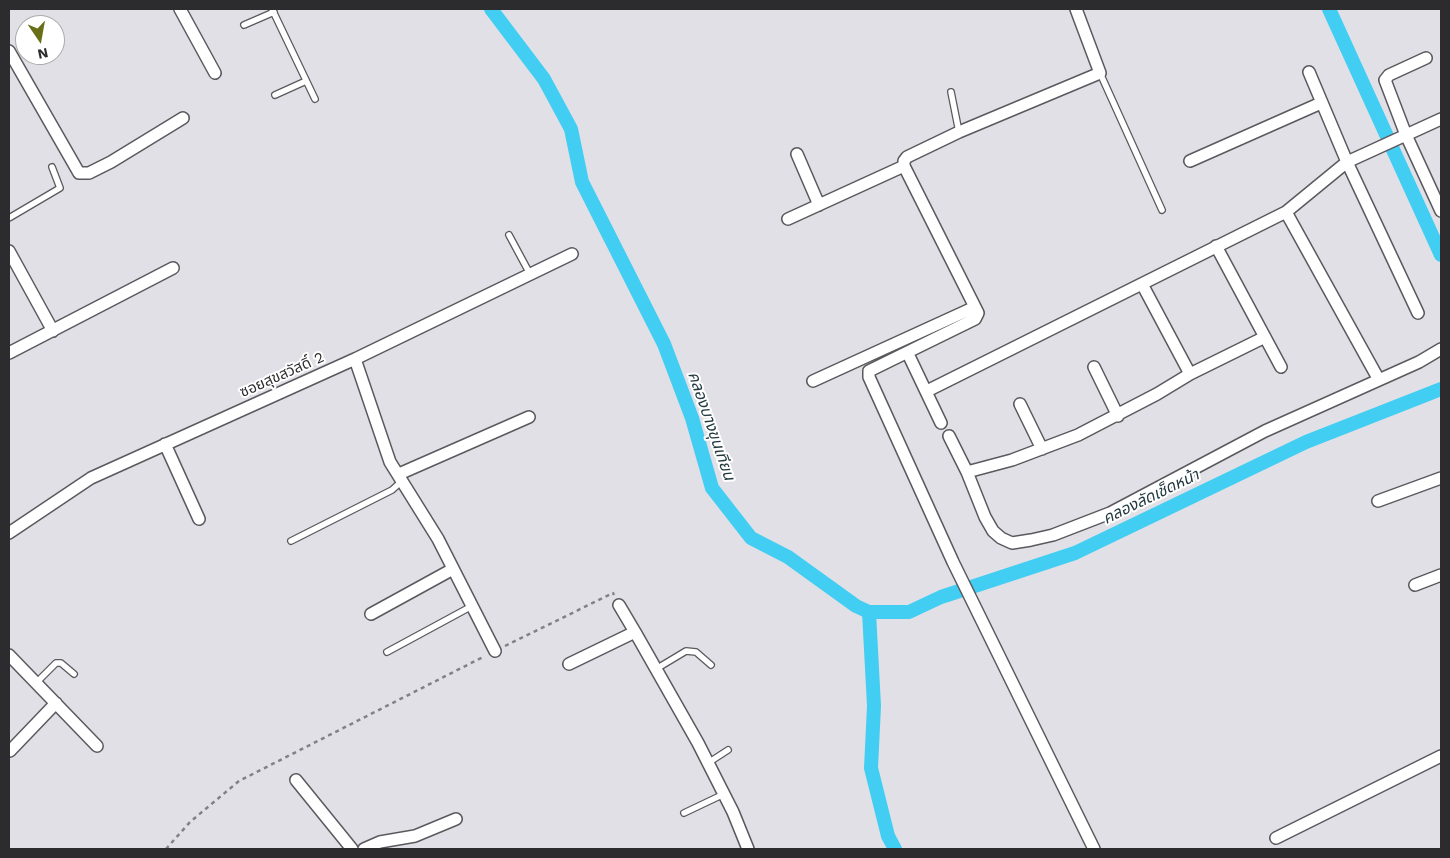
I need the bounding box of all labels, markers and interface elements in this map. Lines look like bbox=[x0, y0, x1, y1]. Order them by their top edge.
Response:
north arrow bbox=[15, 15, 65, 65]
text: N bbox=[36, 45, 50, 63]
street label: ซอยสุขสวัสดิ์ 2 bbox=[237, 348, 327, 402]
water label: คลองบางขุนเทียน bbox=[683, 369, 739, 483]
water label: คลองลัดเช็ดหน้า bbox=[1100, 465, 1202, 529]

